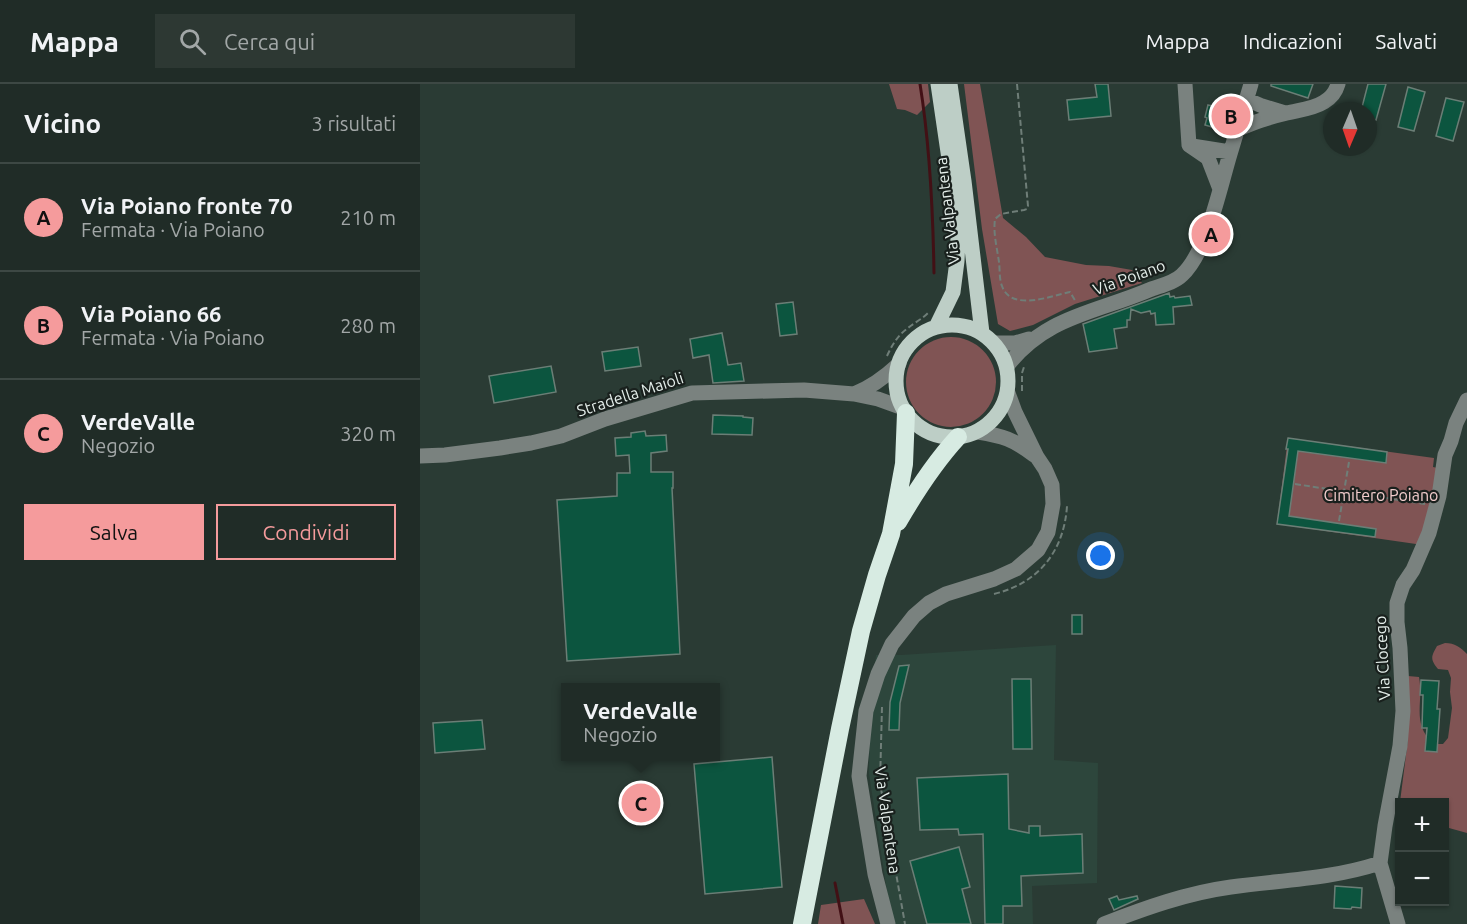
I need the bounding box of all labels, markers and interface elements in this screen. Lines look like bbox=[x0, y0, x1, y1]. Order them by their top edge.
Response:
search box bbox=[155, 14, 575, 68]
icon: search bbox=[176, 25, 209, 58]
text: Mappa bbox=[30, 26, 119, 57]
text: Cerca qui bbox=[224, 29, 315, 54]
text: Mappa bbox=[1145, 29, 1210, 53]
text: Indicazioni bbox=[1243, 29, 1342, 53]
text: Salvati bbox=[1375, 29, 1437, 53]
pin: B bbox=[1212, 93, 1250, 138]
north arrow bbox=[1323, 102, 1377, 156]
text: Vicino bbox=[24, 109, 101, 138]
text: 3 risultati bbox=[312, 112, 396, 135]
street label: Via Valpantena bbox=[931, 156, 963, 266]
text: Via Poiano fronte 70 bbox=[81, 193, 293, 218]
text: A bbox=[36, 206, 51, 229]
text: 210 m bbox=[340, 206, 396, 229]
pin: A bbox=[1192, 212, 1230, 256]
text: Fermata · Via Poiano bbox=[81, 218, 265, 241]
street label: Via Poiano bbox=[1090, 256, 1168, 298]
text: Via Poiano 66 bbox=[81, 301, 221, 326]
text: B bbox=[37, 314, 50, 337]
text: 280 m bbox=[340, 314, 396, 337]
text: Fermata · Via Poiano bbox=[81, 326, 265, 349]
street label: Stradella Maioli bbox=[574, 368, 686, 420]
text: VerdeValle bbox=[81, 409, 195, 434]
text: C bbox=[37, 422, 50, 445]
text: 320 m bbox=[340, 422, 396, 445]
text: Negozio bbox=[81, 434, 155, 457]
park label: Cimitero Poiano bbox=[1324, 486, 1438, 504]
button: Salva bbox=[24, 504, 204, 560]
button: Condividi bbox=[216, 504, 396, 560]
your location bbox=[1086, 541, 1115, 570]
street label: Via Clocego bbox=[1371, 615, 1393, 701]
popup bbox=[561, 683, 720, 761]
text: VerdeValle bbox=[583, 698, 698, 723]
text: Negozio bbox=[583, 723, 657, 746]
street label: Via Valpantena bbox=[872, 765, 904, 875]
pin: C bbox=[622, 780, 660, 826]
map controls bbox=[1395, 798, 1449, 906]
button: + bbox=[1395, 798, 1449, 852]
button: − bbox=[1395, 852, 1449, 906]

